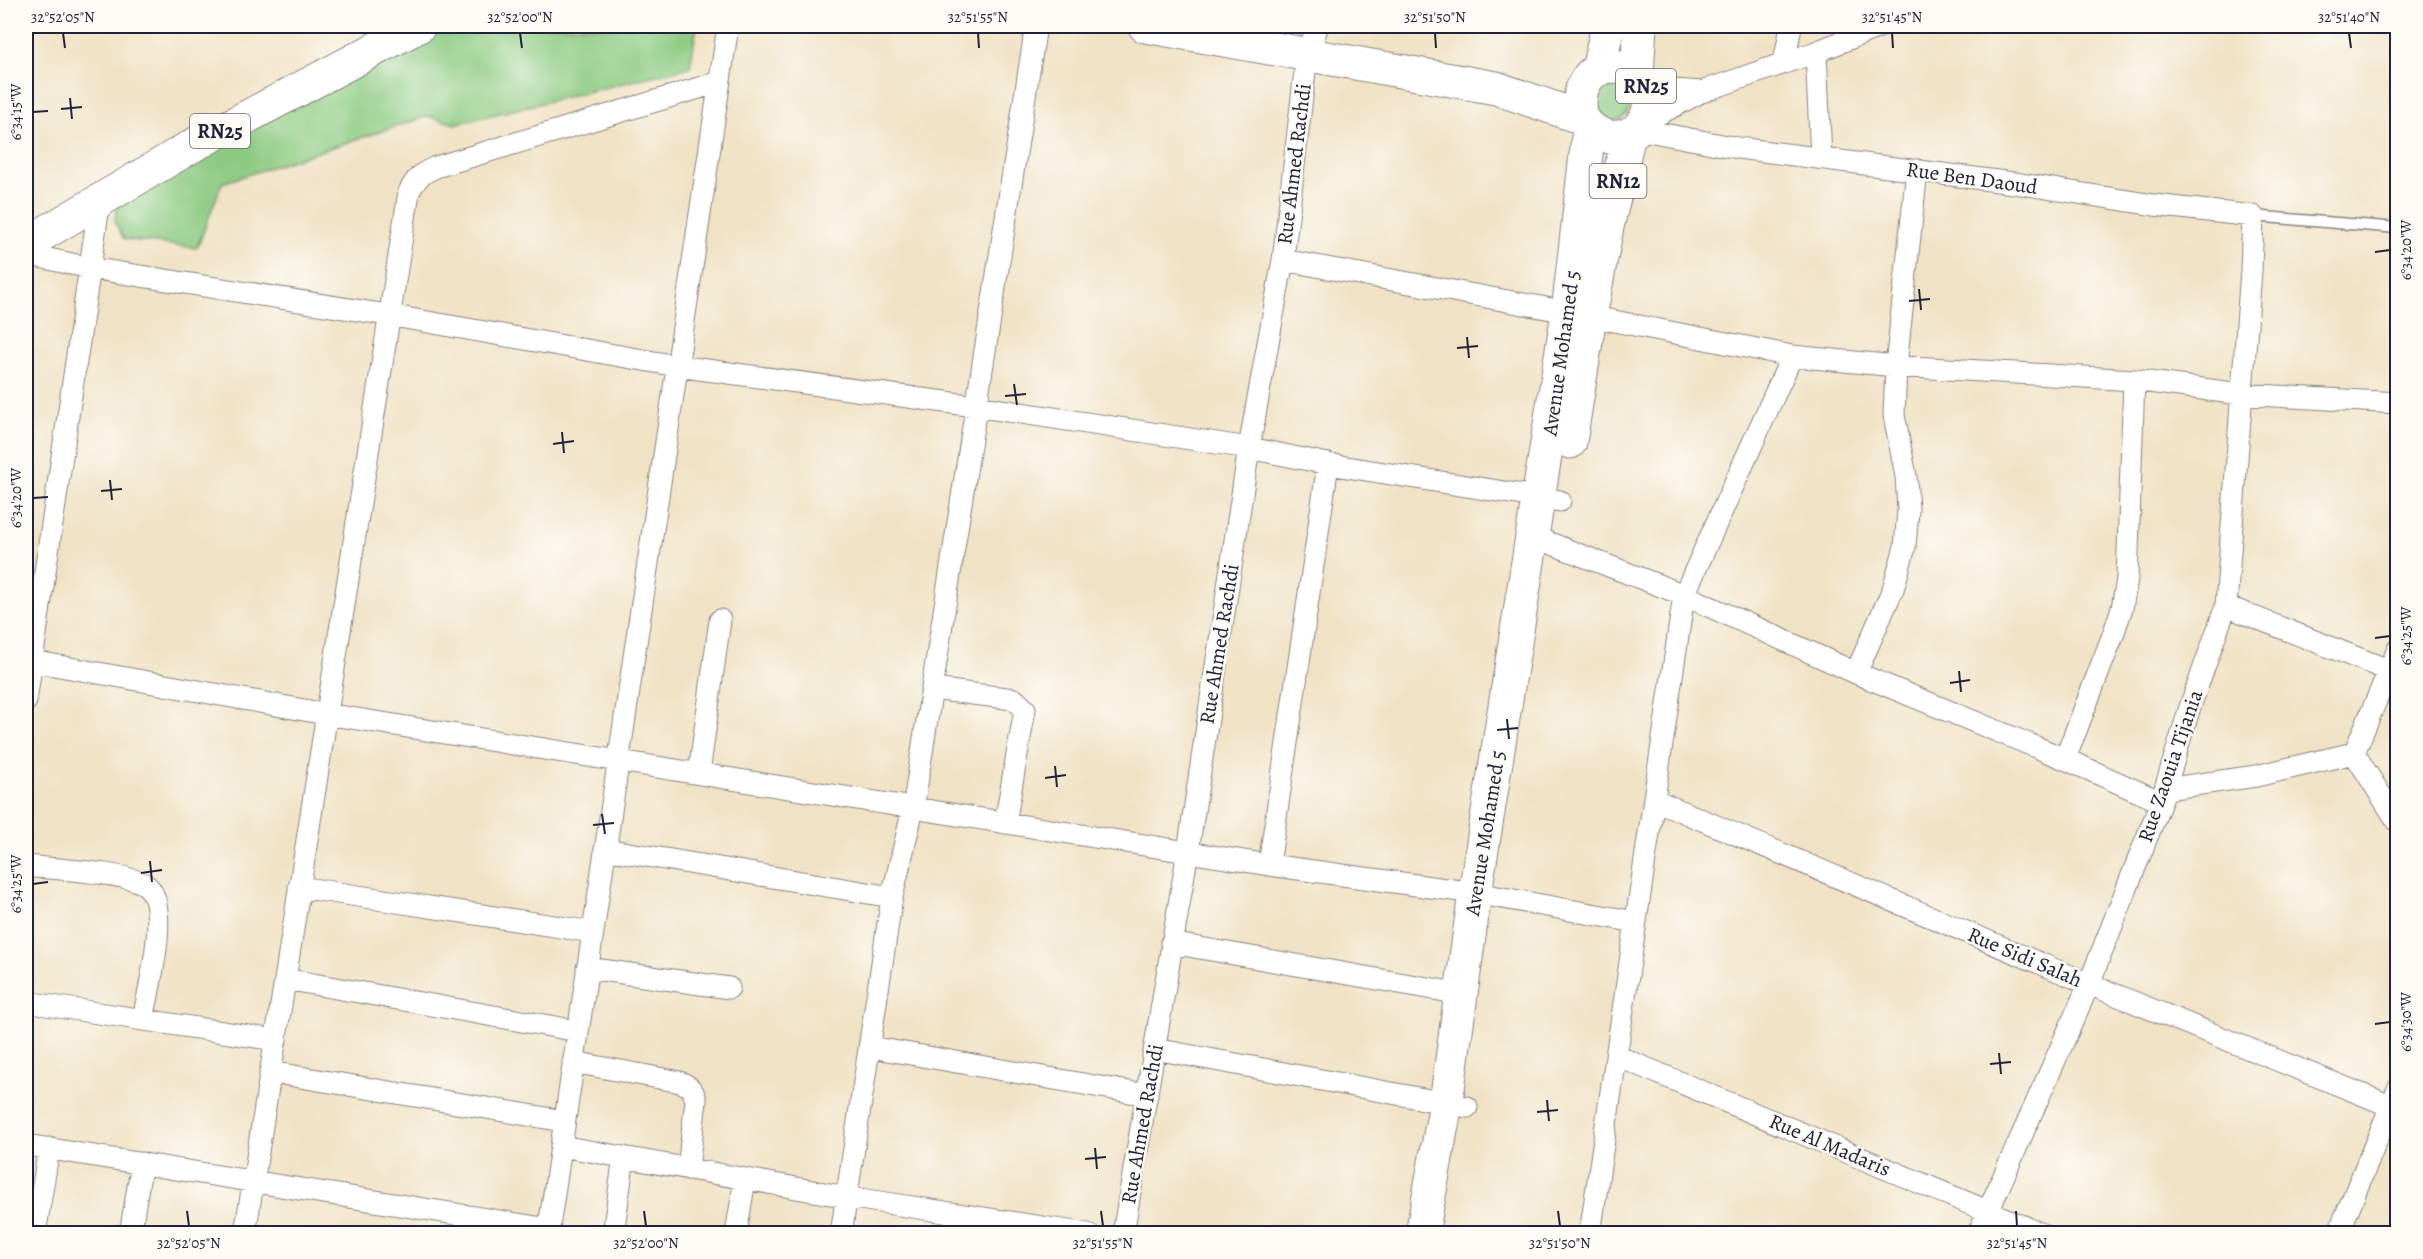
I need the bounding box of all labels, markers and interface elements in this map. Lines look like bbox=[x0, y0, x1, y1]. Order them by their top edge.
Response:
text: 32°52'05"N bbox=[31, 7, 95, 27]
text: 32°52'00"N bbox=[487, 7, 553, 27]
text: 32°51'55"N bbox=[948, 7, 1008, 27]
text: 32°51'50"N bbox=[1404, 7, 1466, 27]
text: 32°51'45"N bbox=[1862, 7, 1923, 27]
text: 32°51'40"N bbox=[2318, 7, 2380, 27]
road number: RN25 bbox=[1616, 69, 1676, 103]
street label: Rue Ahmed Rachdi bbox=[1270, 82, 1318, 246]
text: 6°34'15"W bbox=[6, 83, 26, 141]
road number: RN25 bbox=[190, 114, 250, 148]
street label: Rue Ben Daoud bbox=[1905, 155, 2040, 201]
road number: RN12 bbox=[1590, 164, 1646, 198]
text: 6°34'20"W bbox=[2396, 220, 2416, 280]
street label: Avenue Mohamed 5 bbox=[1535, 268, 1586, 439]
text: 6°34'20"W bbox=[6, 468, 26, 528]
street label: Rue Ahmed Rachdi bbox=[1192, 562, 1246, 726]
text: 6°34'25"W bbox=[2396, 606, 2416, 666]
street label: Rue Zaouia Tijania bbox=[2131, 686, 2209, 846]
street label: Avenue Mohamed 5 bbox=[1458, 748, 1512, 919]
text: 6°34'25"W bbox=[6, 854, 26, 914]
street label: Rue Sidi Salah bbox=[1963, 920, 2087, 994]
text: 6°34'30"W bbox=[2396, 992, 2416, 1052]
street label: Rue Ahmed Rachdi bbox=[1114, 1042, 1170, 1206]
street label: Rue Al Madaris bbox=[1765, 1107, 1895, 1183]
text: 32°52'05"N bbox=[157, 1233, 221, 1253]
text: 32°52'00"N bbox=[613, 1233, 679, 1253]
text: 32°51'55"N bbox=[1073, 1233, 1133, 1253]
text: 32°51'50"N bbox=[1529, 1233, 1591, 1253]
text: 32°51'45"N bbox=[1987, 1233, 2048, 1253]

